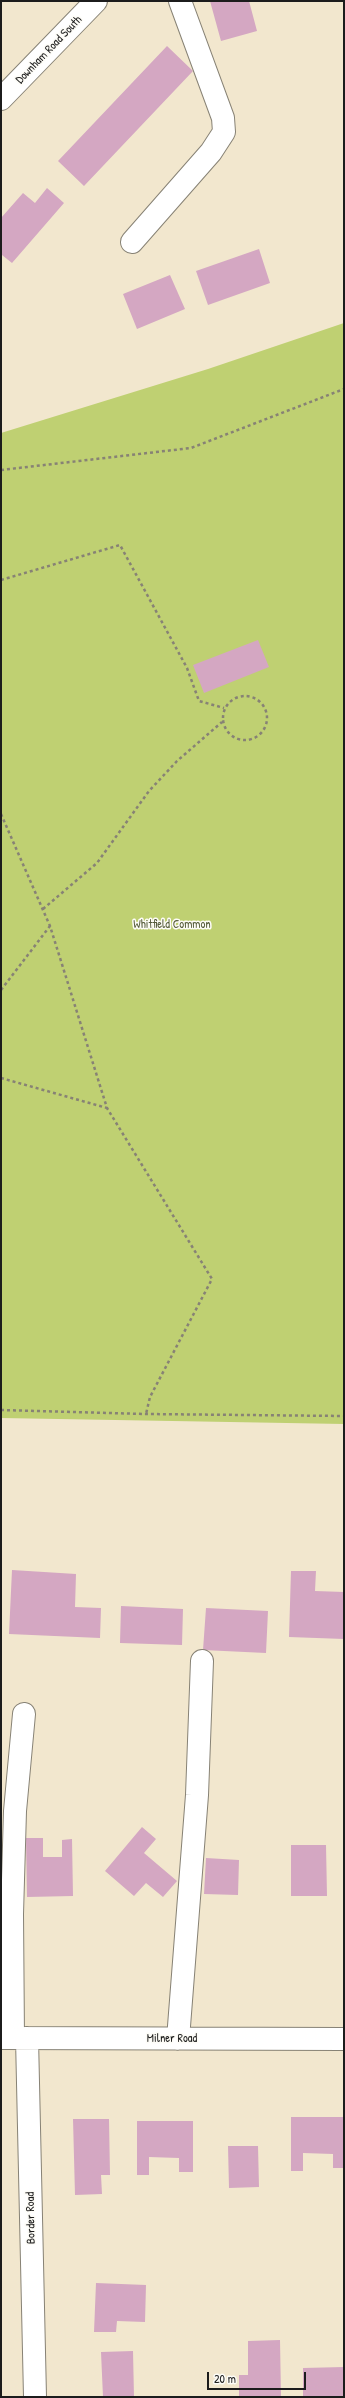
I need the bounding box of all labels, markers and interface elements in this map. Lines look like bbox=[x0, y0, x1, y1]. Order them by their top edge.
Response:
street label: Downham Road South bbox=[13, 13, 85, 87]
park label: Whitfield Common bbox=[133, 918, 211, 932]
street label: Milner Road bbox=[147, 2032, 197, 2046]
street label: Border Road bbox=[23, 2192, 39, 2244]
scale bar bbox=[209, 2364, 308, 2390]
text: 20 m bbox=[214, 2370, 236, 2387]

